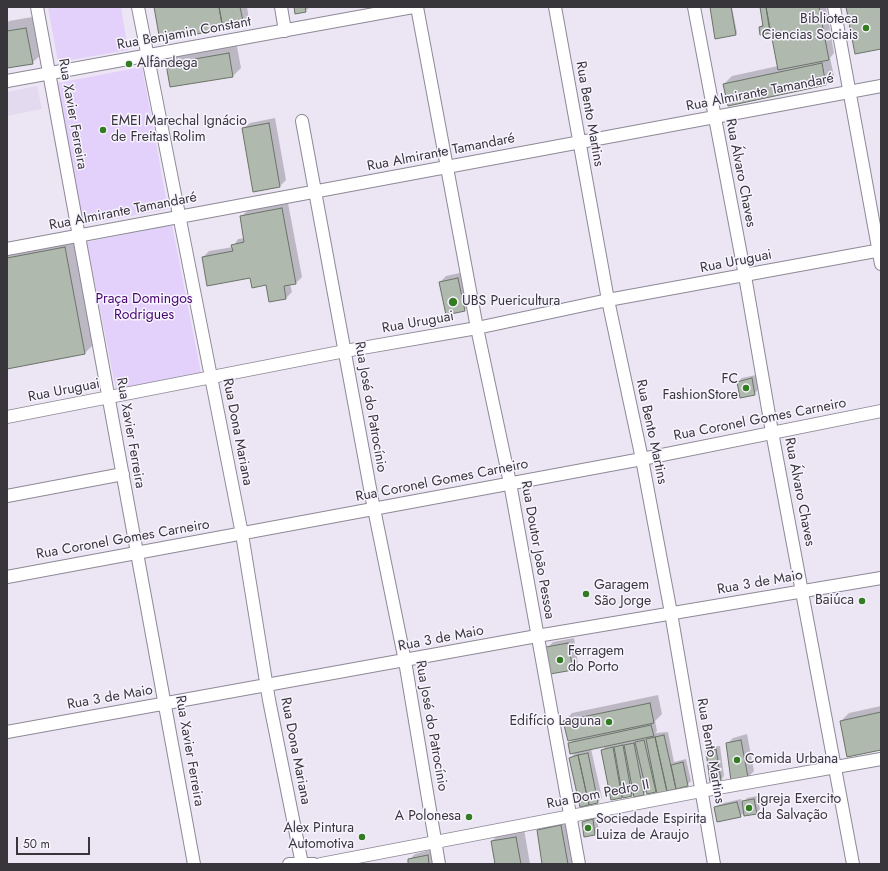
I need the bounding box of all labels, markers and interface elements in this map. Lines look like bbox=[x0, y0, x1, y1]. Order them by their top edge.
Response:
place label: Biblioteca Ciencias Sociais bbox=[762, 12, 858, 44]
street label: Rua Benjamin Constant bbox=[116, 14, 252, 54]
marker: Biblioteca Ciencias Sociais bbox=[861, 23, 871, 33]
place label: Alfândega bbox=[137, 56, 198, 72]
street label: Rua Xavier Ferreira bbox=[54, 57, 90, 171]
marker: Alfândega bbox=[124, 59, 134, 69]
street label: Rua Bento Martins bbox=[571, 60, 607, 168]
street label: Rua Almirante Tamandaré bbox=[685, 70, 835, 116]
place label: EMEI Marechal Ignácio de Freitas Rolim bbox=[111, 114, 247, 146]
street label: Rua Álvaro Chaves bbox=[721, 117, 759, 229]
marker: EMEI Marechal Ignácio de Freitas Rolim bbox=[98, 125, 108, 135]
street label: Rua Almirante Tamandaré bbox=[366, 130, 516, 176]
street label: Rua Almirante Tamandaré bbox=[48, 189, 198, 235]
street label: Rua Uruguai bbox=[699, 247, 773, 277]
park label: Praça Domingos Rodrigues bbox=[96, 292, 192, 324]
place label: UBS Puericultura bbox=[462, 294, 560, 310]
marker: UBS Puericultura bbox=[447, 296, 459, 308]
street label: Rua Uruguai bbox=[381, 308, 455, 338]
street label: Rua José do Patrocínio bbox=[350, 340, 390, 474]
place label: FC FashionStore bbox=[663, 372, 738, 404]
street label: Rua Uruguai bbox=[27, 376, 101, 406]
street label: Rua Xavier Ferreira bbox=[112, 376, 148, 490]
street label: Rua Dona Mariana bbox=[218, 377, 256, 487]
street label: Rua Bento Martins bbox=[632, 378, 670, 486]
marker: FC FashionStore bbox=[741, 383, 751, 393]
street label: Rua Coronel Gomes Carneiro bbox=[672, 395, 848, 445]
street label: Rua Álvaro Chaves bbox=[780, 436, 818, 548]
street label: Rua Coronel Gomes Carneiro bbox=[354, 456, 530, 506]
street label: Rua Doutor João Pessoa bbox=[517, 479, 557, 621]
street label: Rua Coronel Gomes Carneiro bbox=[35, 516, 211, 564]
street label: Rua 3 de Maio bbox=[716, 567, 804, 599]
place label: Garagem São Jorge bbox=[594, 578, 651, 610]
marker: Garagem São Jorge bbox=[581, 589, 591, 599]
place label: Baiúca bbox=[815, 593, 854, 609]
marker: Baiúca bbox=[857, 596, 867, 606]
street label: Rua 3 de Maio bbox=[397, 622, 485, 656]
place label: Ferragem do Porto bbox=[568, 644, 624, 676]
marker: Ferragem do Porto bbox=[555, 655, 565, 665]
street label: Rua José do Patrocínio bbox=[411, 659, 451, 793]
street label: Rua 3 de Maio bbox=[66, 682, 154, 714]
street label: Rua Xavier Ferreira bbox=[171, 694, 207, 808]
street label: Rua Dona Mariana bbox=[276, 696, 314, 806]
street label: Rua Bento Martins bbox=[692, 697, 728, 805]
place label: Edifício Laguna bbox=[509, 714, 601, 730]
marker: Edifício Laguna bbox=[604, 717, 614, 727]
place label: Comida Urbana bbox=[745, 752, 838, 768]
marker: Comida Urbana bbox=[732, 755, 742, 765]
street label: Rua Dom Pedro II bbox=[545, 777, 651, 813]
place label: Igreja Exercito da Salvação bbox=[757, 792, 841, 824]
marker: Igreja Exercito da Salvação bbox=[744, 803, 754, 813]
place label: A Polonesa bbox=[395, 809, 461, 825]
marker: A Polonesa bbox=[464, 812, 474, 822]
place label: Sociedade Espirita Luiza de Araujo bbox=[596, 812, 706, 844]
place label: Alex Pintura Automotiva bbox=[284, 821, 354, 854]
marker: Sociedade Espirita Luiza de Araujo bbox=[583, 823, 593, 833]
scale bar bbox=[18, 829, 92, 855]
marker: Alex Pintura Automotiva bbox=[357, 832, 367, 842]
text: 50 m bbox=[23, 835, 50, 853]

